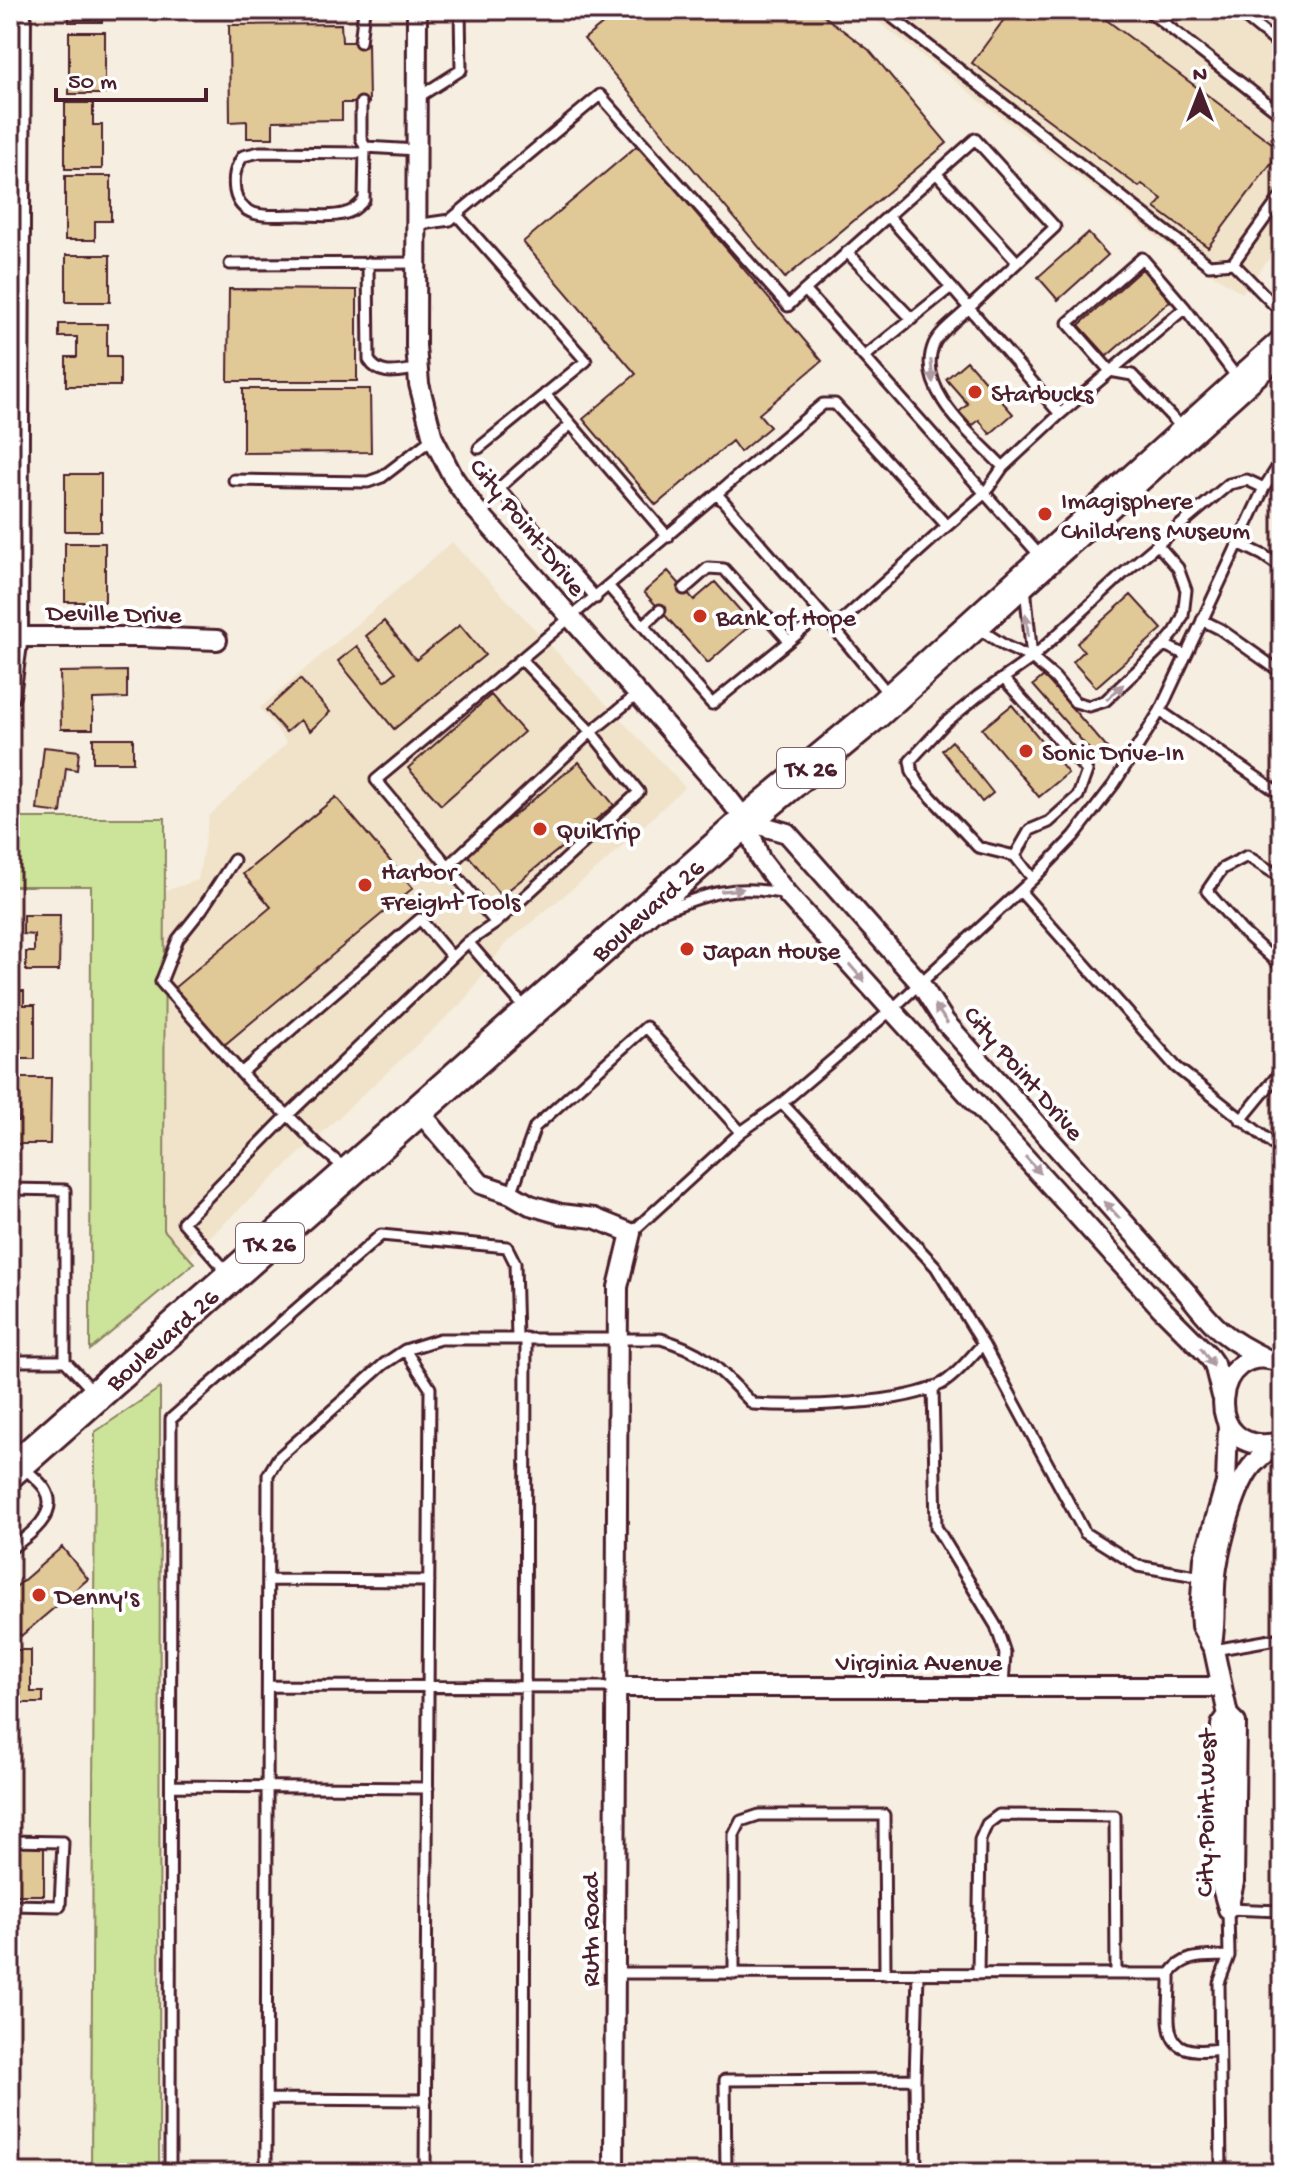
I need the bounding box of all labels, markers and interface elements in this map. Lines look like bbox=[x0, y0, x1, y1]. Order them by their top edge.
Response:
scale bar bbox=[56, 52, 206, 102]
north arrow bbox=[1160, 52, 1240, 132]
text: N bbox=[1193, 63, 1207, 89]
text: 50 m bbox=[68, 69, 117, 98]
one-way arrow bbox=[926, 359, 939, 384]
place label: Starbucks bbox=[991, 381, 1095, 412]
marker: Starbucks bbox=[966, 383, 984, 401]
street label: City Point Drive bbox=[460, 454, 591, 605]
place label: Imagisphere Childrens Museum bbox=[1061, 488, 1250, 549]
marker: Imagisphere Childrens Museum bbox=[1036, 505, 1054, 523]
street label: Deville Drive bbox=[44, 600, 182, 633]
place label: Bank of Hope bbox=[715, 605, 857, 636]
marker: Bank of Hope bbox=[691, 607, 709, 625]
one-way arrow bbox=[1021, 612, 1034, 637]
one-way arrow bbox=[1105, 683, 1124, 701]
place label: Sonic Drive-In bbox=[1042, 740, 1185, 771]
marker: Sonic Drive-In bbox=[1017, 742, 1035, 760]
road number: TX 26 bbox=[777, 748, 845, 788]
place label: QuikTrip bbox=[556, 818, 641, 849]
marker: QuikTrip bbox=[531, 820, 549, 838]
street label: Boulevard 26 bbox=[586, 853, 713, 971]
place label: Harbor Freight Tools bbox=[380, 859, 522, 920]
marker: Harbor Freight Tools bbox=[356, 876, 374, 894]
one-way arrow bbox=[720, 883, 745, 896]
place label: Japan House bbox=[703, 938, 841, 969]
marker: Japan House bbox=[678, 940, 696, 958]
one-way arrow bbox=[848, 963, 865, 983]
street label: City Point Drive bbox=[955, 1001, 1089, 1149]
one-way arrow bbox=[935, 1003, 949, 1025]
one-way arrow bbox=[1023, 1155, 1041, 1174]
one-way arrow bbox=[1104, 1200, 1122, 1219]
road number: TX 26 bbox=[236, 1223, 304, 1263]
street label: Boulevard 26 bbox=[101, 1283, 228, 1400]
one-way arrow bbox=[1199, 1346, 1215, 1368]
place label: Denny's bbox=[53, 1584, 140, 1615]
marker: Denny's bbox=[30, 1586, 48, 1604]
street label: Virginia Avenue bbox=[835, 1650, 1003, 1681]
street label: City Point West bbox=[1192, 1727, 1226, 1897]
street label: Ruth Road bbox=[578, 1872, 609, 1987]

